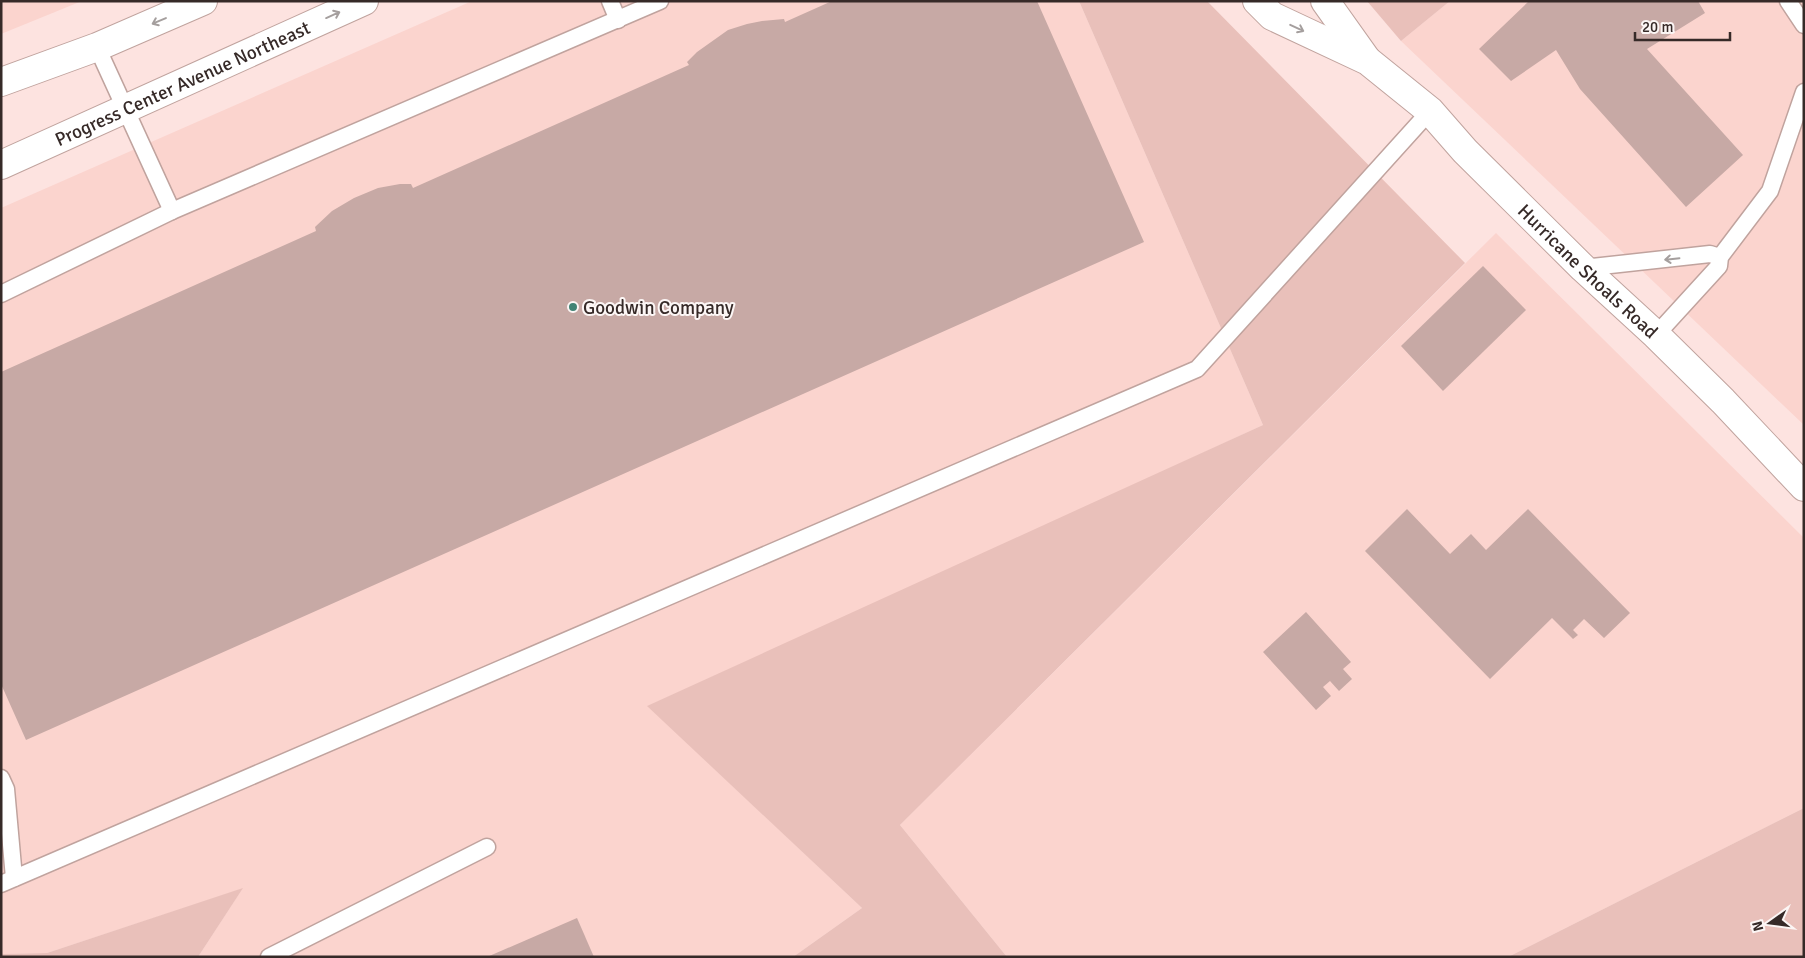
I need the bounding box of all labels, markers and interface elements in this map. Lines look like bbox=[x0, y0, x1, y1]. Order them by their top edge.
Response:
one-way arrow bbox=[325, 10, 340, 20]
scale bar bbox=[1635, 10, 1730, 42]
street label: Progress Center Avenue Northeast bbox=[51, 16, 314, 152]
one-way arrow bbox=[151, 17, 166, 26]
text: 20 m bbox=[1642, 18, 1673, 36]
one-way arrow bbox=[1290, 23, 1305, 33]
street label: Hurricane Shoals Road bbox=[1512, 199, 1663, 344]
one-way arrow bbox=[1664, 254, 1680, 263]
place label: Goodwin Company bbox=[583, 296, 734, 320]
marker: Goodwin Company bbox=[567, 301, 579, 313]
north arrow bbox=[1745, 898, 1795, 948]
text: N bbox=[1748, 919, 1767, 933]

